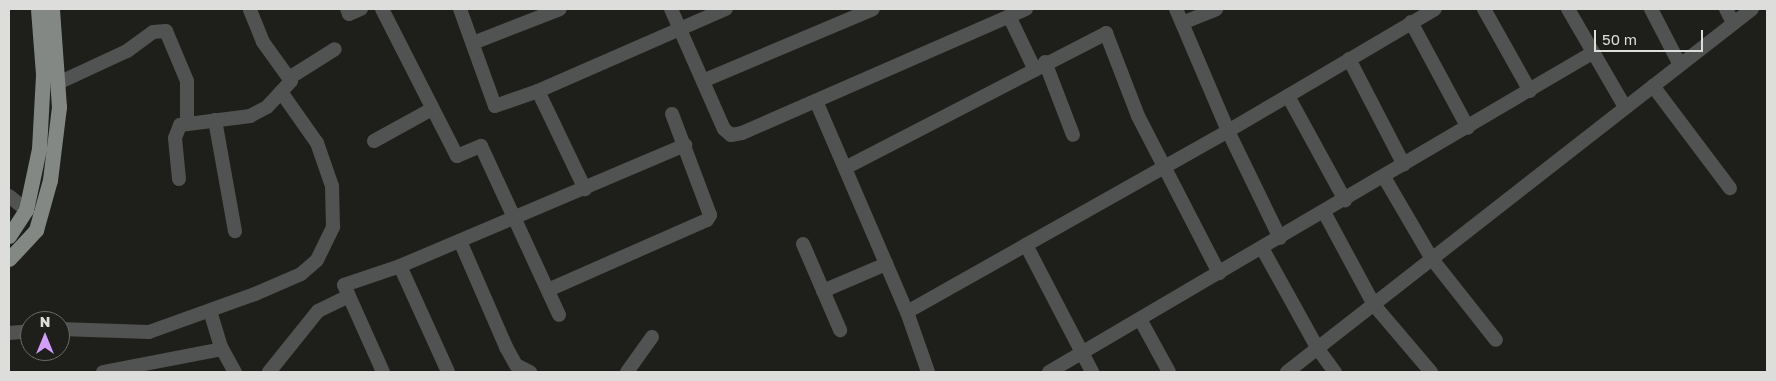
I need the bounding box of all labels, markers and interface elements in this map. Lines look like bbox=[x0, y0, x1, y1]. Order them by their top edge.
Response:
scale bar bbox=[1596, 20, 1705, 52]
text: 50 m bbox=[1602, 30, 1637, 48]
north arrow bbox=[20, 311, 70, 361]
text: N bbox=[40, 313, 50, 330]

